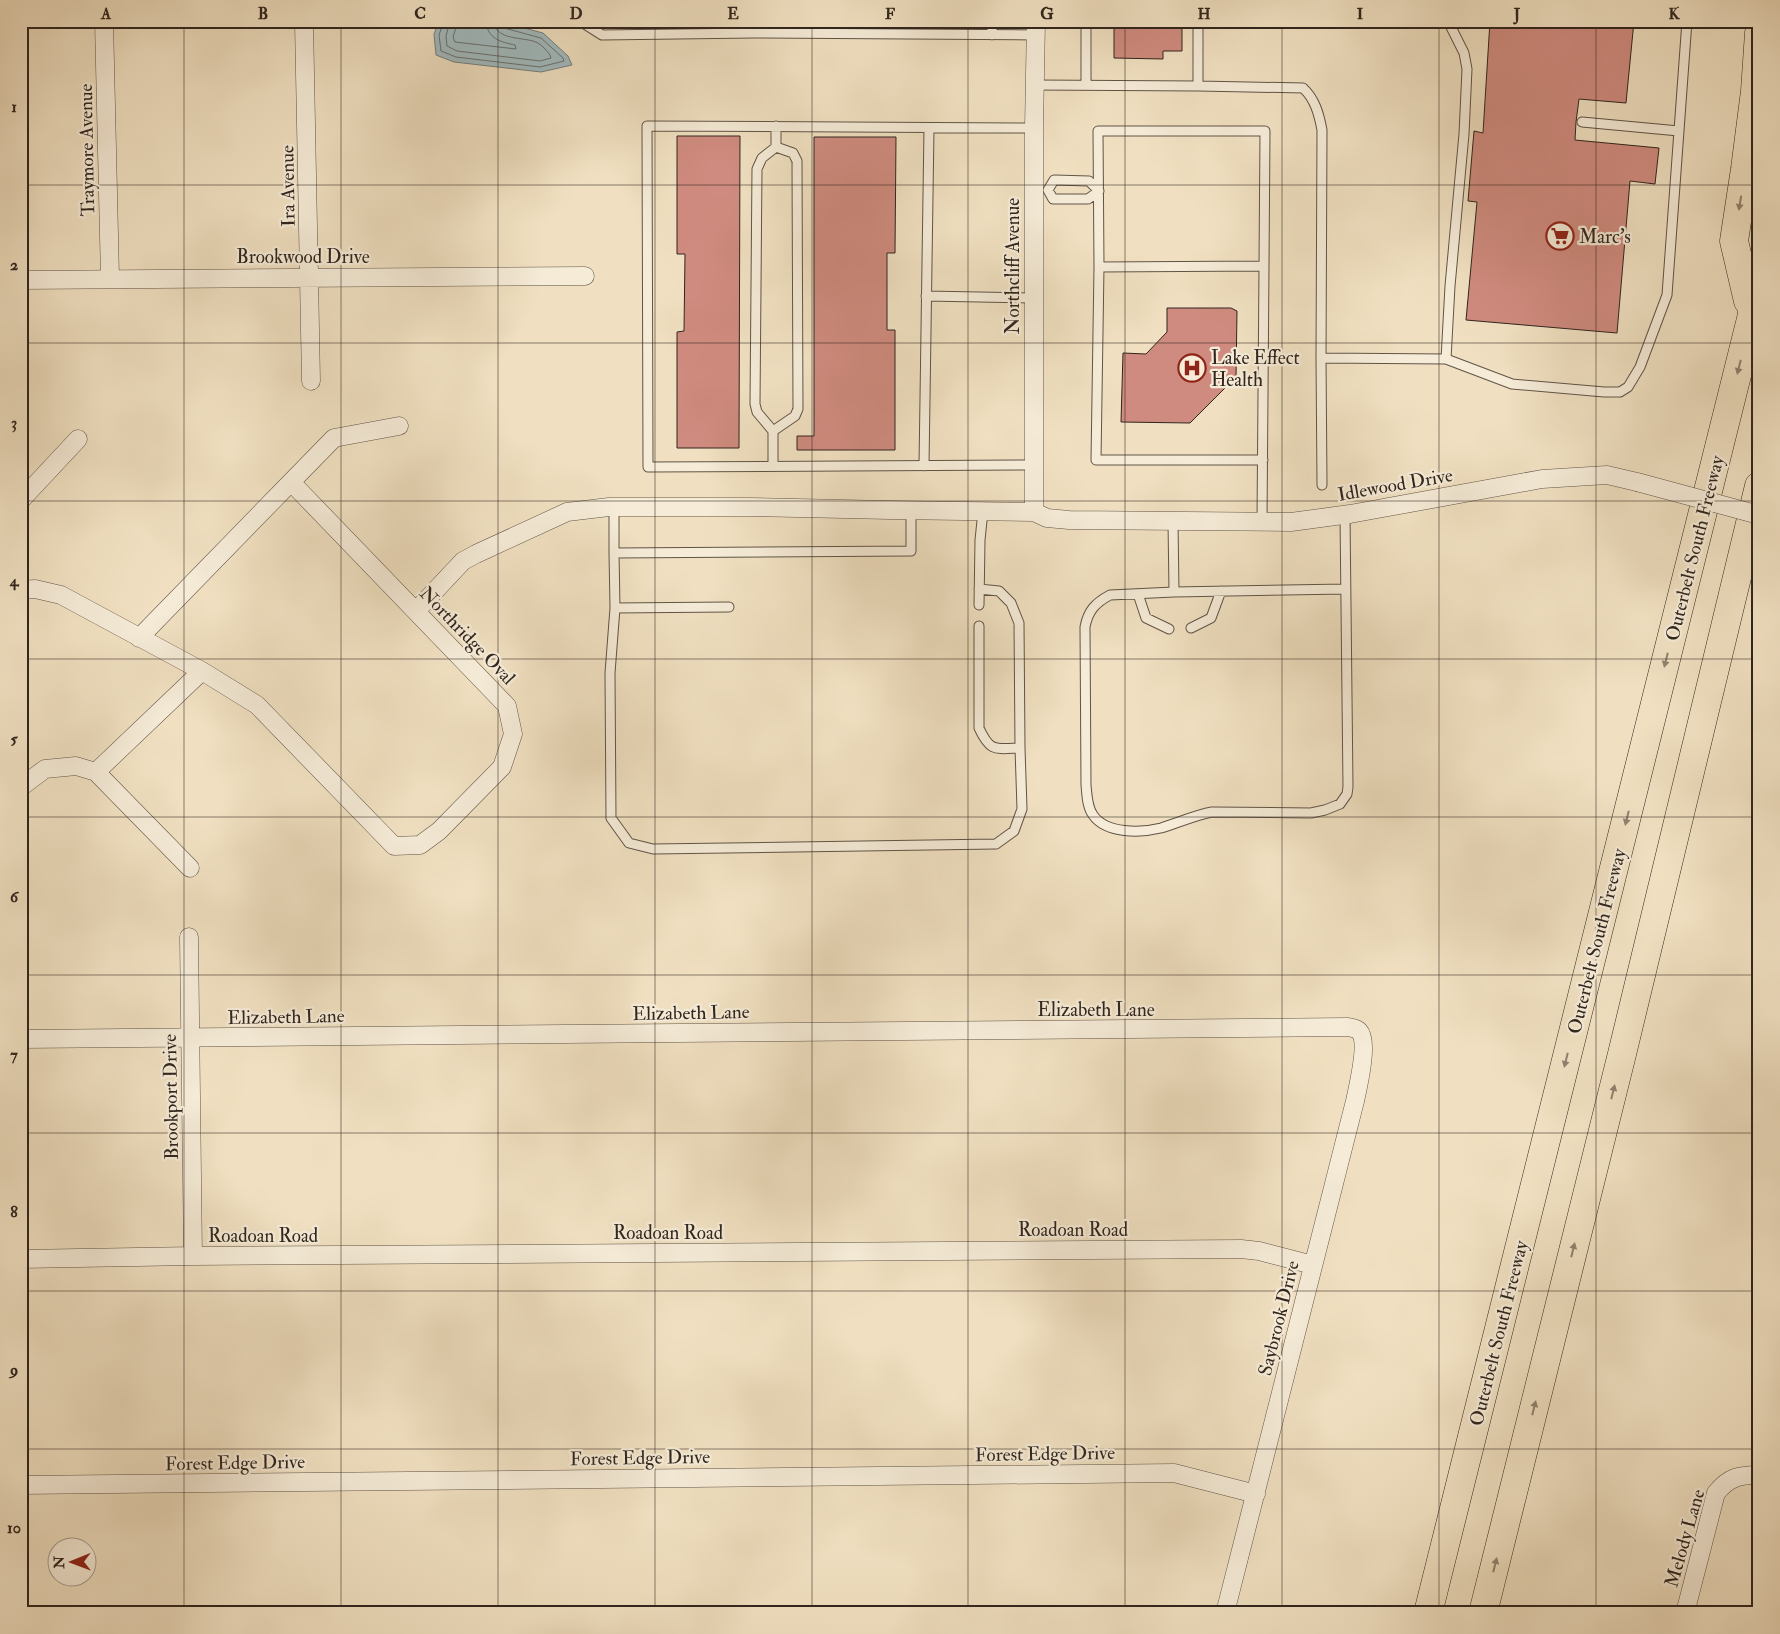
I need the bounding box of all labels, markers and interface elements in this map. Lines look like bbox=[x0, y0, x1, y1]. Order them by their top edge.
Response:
text: A bbox=[100, 4, 112, 24]
text: B bbox=[258, 4, 268, 24]
text: C bbox=[414, 4, 426, 24]
text: D bbox=[569, 4, 583, 24]
text: E bbox=[727, 4, 739, 24]
text: F bbox=[885, 4, 895, 24]
text: G bbox=[1040, 4, 1054, 24]
text: H bbox=[1197, 4, 1211, 24]
text: I bbox=[1357, 4, 1364, 24]
text: J bbox=[1513, 4, 1521, 25]
text: K bbox=[1668, 4, 1680, 24]
street label: Traymore Avenue bbox=[74, 83, 100, 217]
text: 1 bbox=[11, 97, 17, 117]
street label: Ira Avenue bbox=[275, 145, 301, 227]
one-way arrow bbox=[1736, 195, 1744, 211]
street label: Northcliff Avenue bbox=[1001, 198, 1025, 334]
supermarket icon: Marc's bbox=[1545, 221, 1575, 251]
place label: Marc's bbox=[1579, 225, 1631, 249]
street label: Brookwood Drive bbox=[236, 245, 370, 269]
text: 2 bbox=[10, 255, 18, 275]
place label: Lake Effect Health bbox=[1211, 346, 1300, 392]
hospital icon: Lake Effect Health bbox=[1177, 353, 1207, 383]
one-way arrow bbox=[1735, 359, 1743, 374]
text: 3 bbox=[11, 413, 17, 433]
street label: Outerbelt South Freeway bbox=[1660, 452, 1730, 643]
street label: Idlewood Drive bbox=[1336, 463, 1455, 507]
text: 4 bbox=[9, 571, 20, 591]
street label: Northridge Oval bbox=[414, 581, 520, 690]
one-way arrow bbox=[1662, 653, 1670, 668]
text: 5 bbox=[10, 729, 18, 749]
one-way arrow bbox=[1622, 810, 1630, 825]
street label: Outerbelt South Freeway bbox=[1562, 845, 1632, 1036]
text: 6 bbox=[10, 887, 20, 907]
street label: Elizabeth Lane bbox=[1037, 998, 1155, 1022]
street label: Elizabeth Lane bbox=[632, 1000, 750, 1026]
street label: Elizabeth Lane bbox=[227, 1004, 345, 1030]
street label: Brookport Drive bbox=[158, 1034, 185, 1160]
text: 7 bbox=[10, 1045, 18, 1065]
one-way arrow bbox=[1562, 1053, 1570, 1068]
one-way arrow bbox=[1609, 1085, 1617, 1100]
text: 8 bbox=[10, 1202, 18, 1222]
street label: Roadoan Road bbox=[1018, 1218, 1129, 1242]
street label: Roadoan Road bbox=[613, 1221, 724, 1245]
street label: Roadoan Road bbox=[208, 1224, 319, 1248]
street label: Outerbelt South Freeway bbox=[1464, 1237, 1534, 1428]
one-way arrow bbox=[1569, 1243, 1577, 1258]
street label: Saybrook Drive bbox=[1253, 1258, 1305, 1378]
text: 9 bbox=[8, 1360, 18, 1380]
one-way arrow bbox=[1530, 1400, 1538, 1415]
street label: Forest Edge Drive bbox=[975, 1441, 1115, 1467]
street label: Forest Edge Drive bbox=[570, 1445, 710, 1471]
street label: Forest Edge Drive bbox=[165, 1450, 305, 1476]
street label: Melody Lane bbox=[1660, 1486, 1710, 1590]
text: 10 bbox=[7, 1518, 21, 1538]
north arrow bbox=[48, 1536, 98, 1586]
text: N bbox=[51, 1555, 68, 1570]
one-way arrow bbox=[1491, 1558, 1499, 1573]

